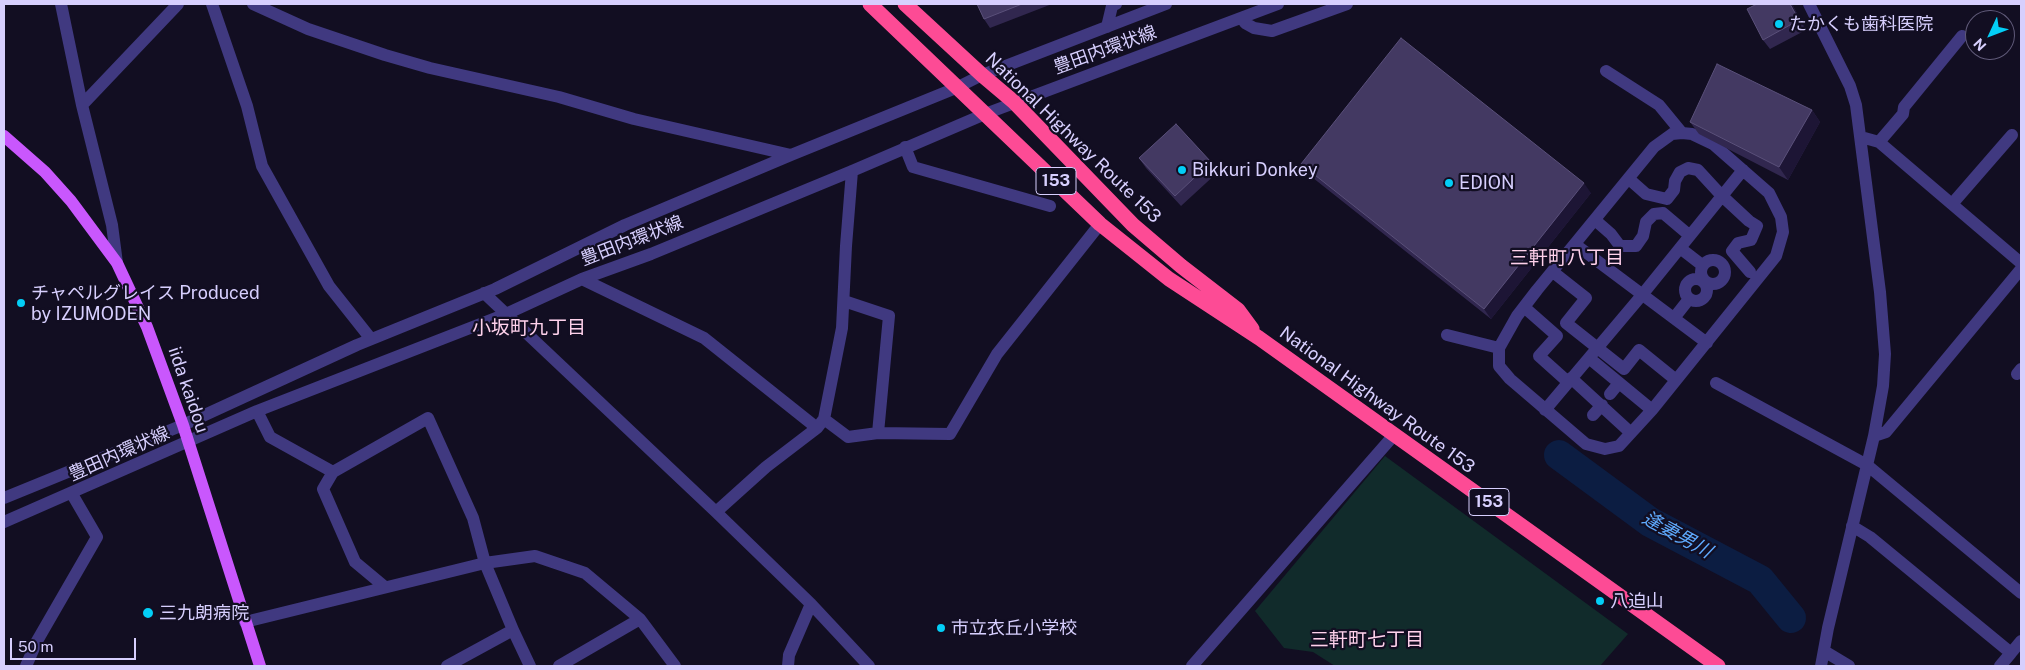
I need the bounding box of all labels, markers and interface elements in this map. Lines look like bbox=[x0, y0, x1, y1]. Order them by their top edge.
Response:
north arrow bbox=[1965, 10, 2015, 60]
place label: たかくも歯科医院 bbox=[1789, 13, 1933, 35]
marker: たかくも歯科医院 bbox=[1773, 18, 1785, 30]
street label: 豊田内環状線 bbox=[1051, 21, 1159, 79]
text: N bbox=[1970, 35, 1989, 54]
street label: National Highway Route 153 bbox=[981, 48, 1165, 228]
place label: Bikkuri Donkey bbox=[1192, 159, 1318, 181]
marker: Bikkuri Donkey bbox=[1176, 164, 1188, 176]
road number: 153 bbox=[1036, 168, 1076, 195]
place label: EDION bbox=[1459, 172, 1515, 194]
marker: EDION bbox=[1443, 177, 1455, 189]
street label: 豊田内環状線 bbox=[578, 212, 686, 270]
district label: 三軒町八丁目 bbox=[1510, 247, 1624, 269]
place label: チャペルグレイス Produced by IZUMODEN bbox=[31, 282, 260, 324]
marker: チャペルグレイス Produced by IZUMODEN bbox=[15, 297, 27, 309]
district label: 小坂町九丁目 bbox=[472, 317, 586, 339]
street label: National Highway Route 153 bbox=[1275, 322, 1479, 478]
street label: iida kaidou bbox=[163, 344, 213, 436]
street label: 豊田内環状線 bbox=[65, 422, 173, 486]
road number: 153 bbox=[1469, 488, 1509, 516]
water label: 逢妻男川 bbox=[1638, 507, 1716, 563]
place label: 八迫山 bbox=[1610, 590, 1664, 612]
marker: 八迫山 bbox=[1594, 595, 1606, 607]
place label: 三九朗病院 bbox=[159, 602, 249, 624]
marker: 三九朗病院 bbox=[141, 606, 155, 620]
place label: 市立衣丘小学校 bbox=[951, 617, 1077, 639]
marker: 市立衣丘小学校 bbox=[935, 622, 947, 634]
scale bar bbox=[12, 628, 139, 660]
district label: 三軒町七丁目 bbox=[1310, 629, 1424, 651]
text: 50 m bbox=[18, 638, 53, 655]

